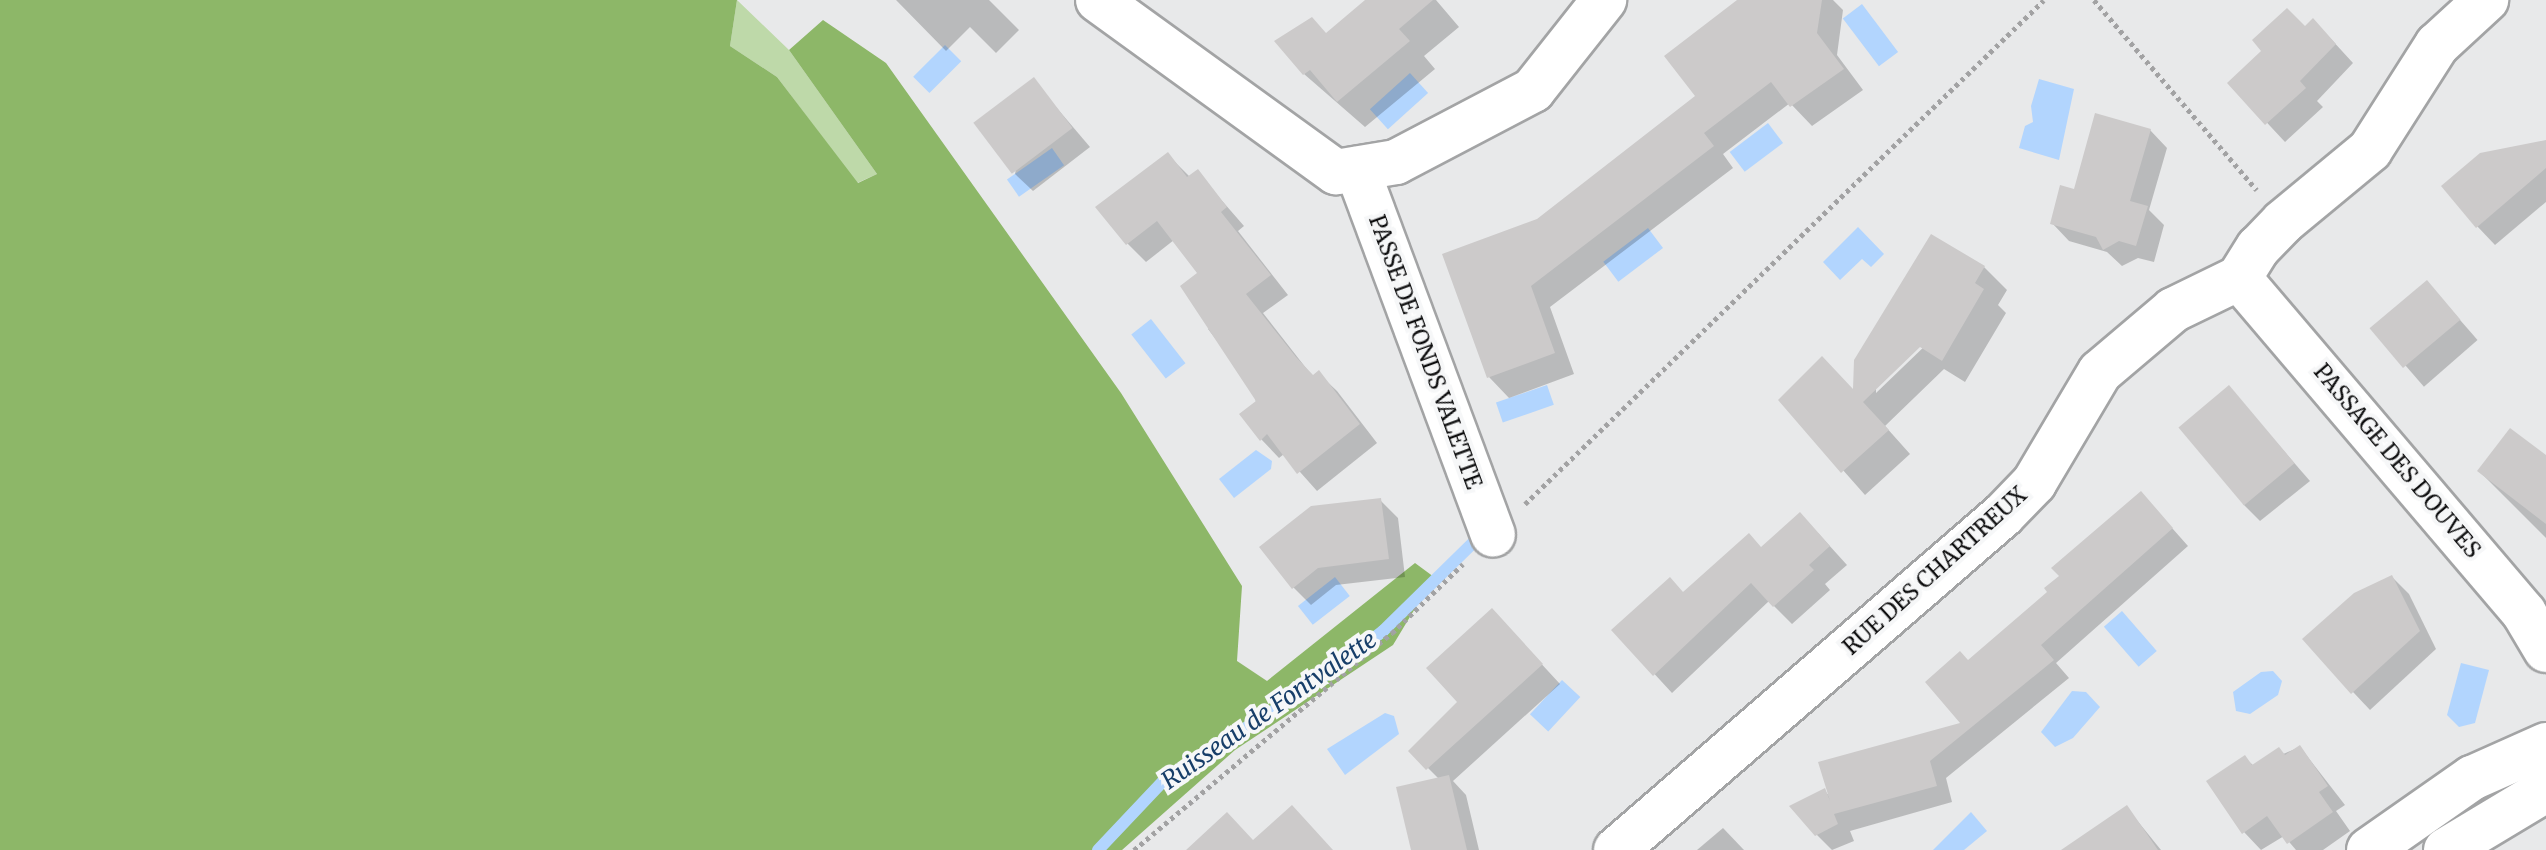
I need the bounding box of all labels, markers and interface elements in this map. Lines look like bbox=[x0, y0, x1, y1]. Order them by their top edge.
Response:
street label: PASSE DE FONDS VALETTE bbox=[1363, 212, 1487, 492]
street label: PASSAGE DES DOUVES bbox=[2308, 359, 2486, 563]
street label: RUE DES CHARTREUX bbox=[1838, 482, 2032, 660]
water label: Ruisseau de Fontvalette bbox=[1156, 625, 1382, 795]

